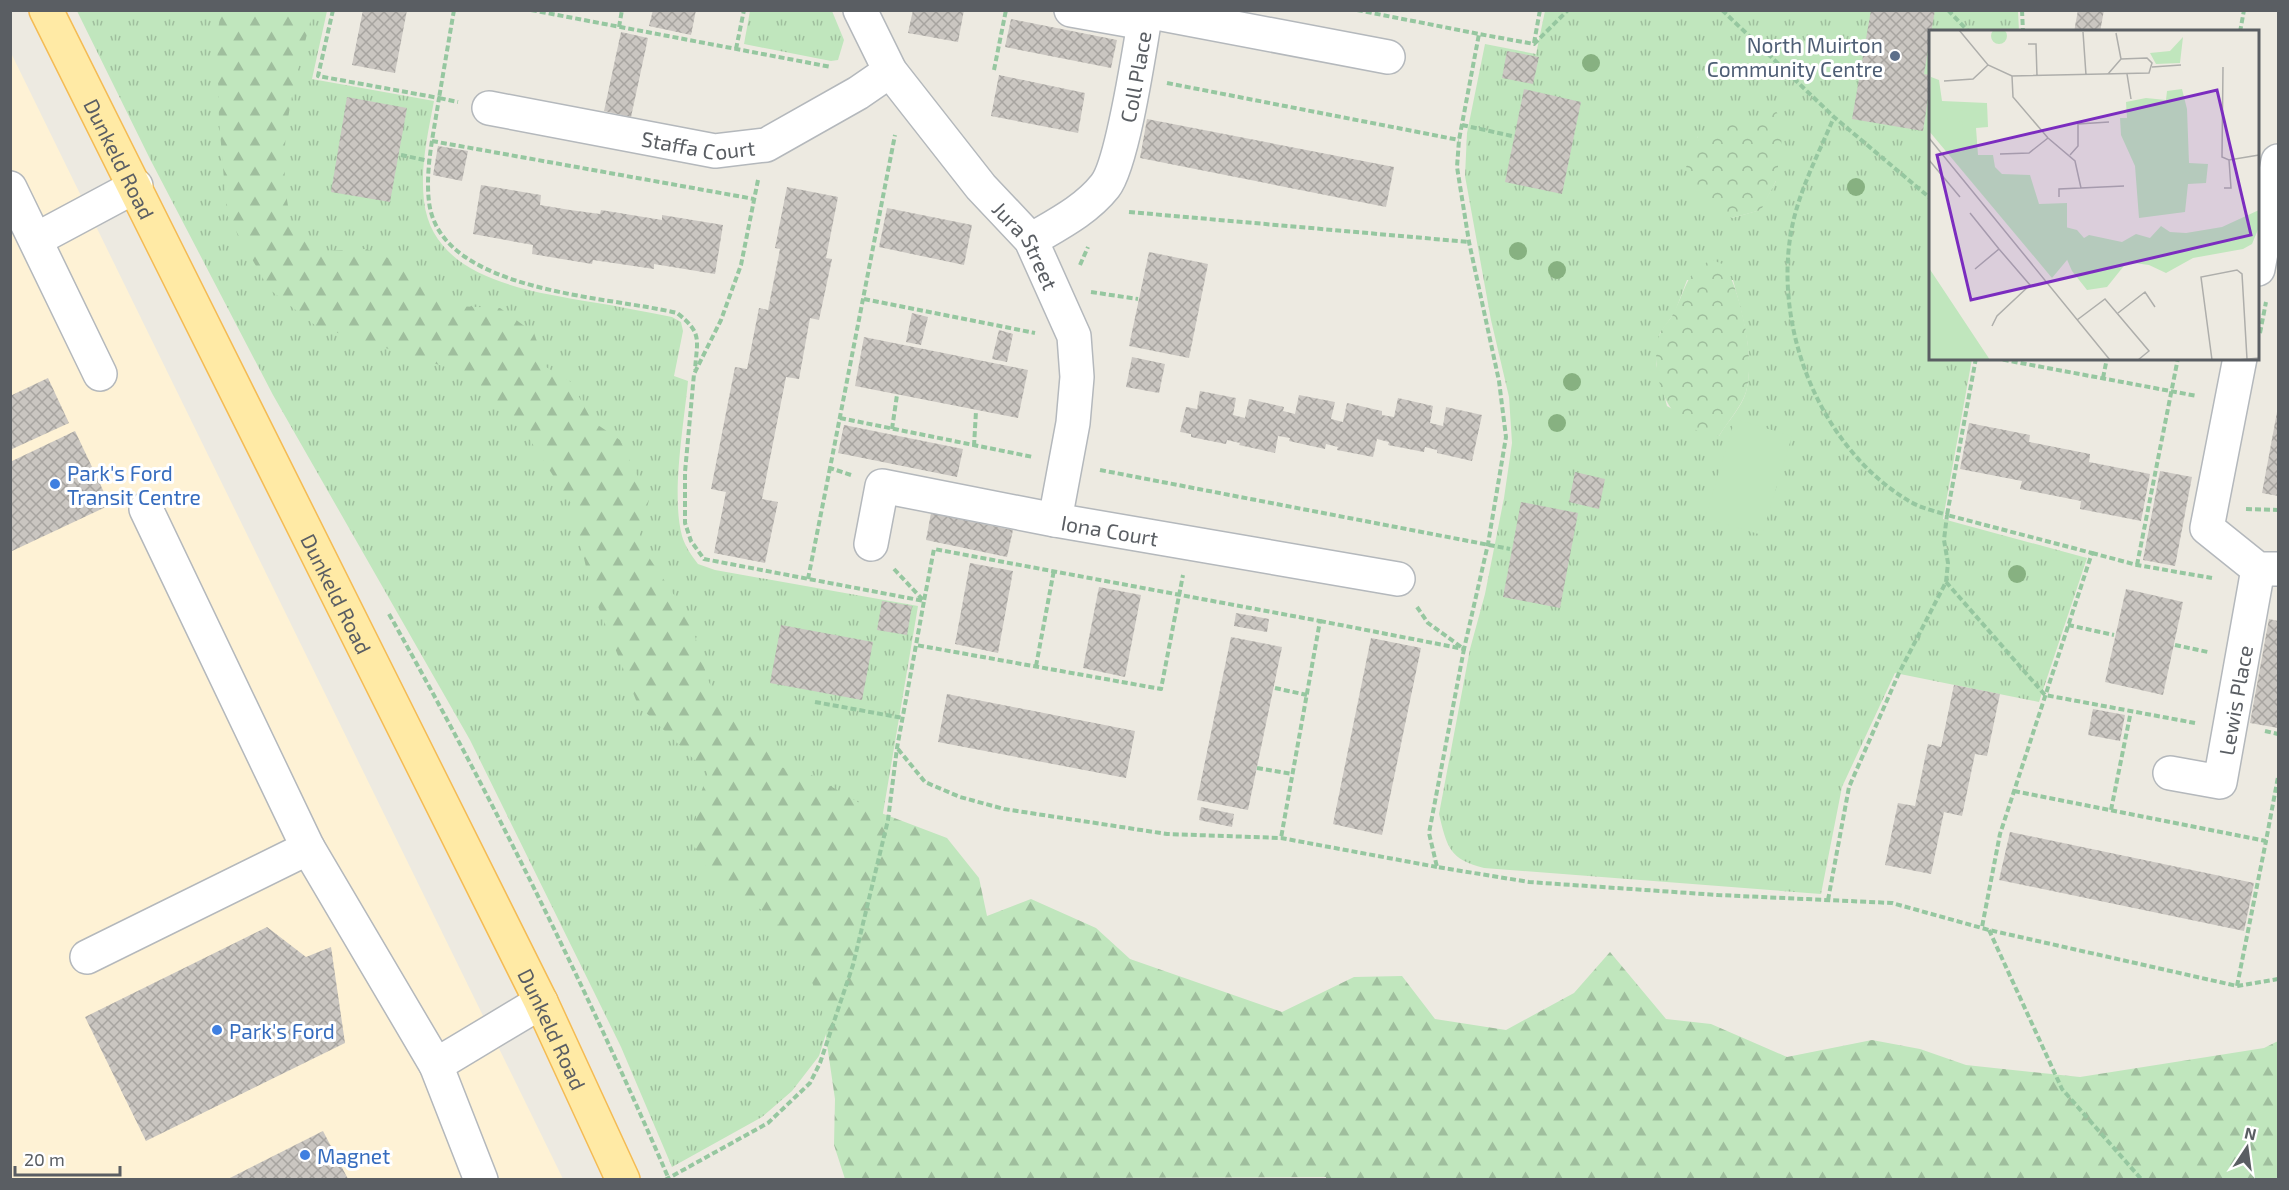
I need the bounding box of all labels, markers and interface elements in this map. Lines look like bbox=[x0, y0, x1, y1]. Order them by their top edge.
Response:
street label: Coll Place bbox=[1114, 29, 1155, 125]
inset map bbox=[1929, 30, 2259, 360]
place label: North Muirton Community Centre bbox=[1707, 32, 1883, 81]
marker: North Muirton Community Centre bbox=[1888, 49, 1902, 63]
street label: Dunkeld Road bbox=[80, 94, 161, 223]
street label: Staffa Court bbox=[640, 125, 756, 163]
street label: Jura Street bbox=[988, 196, 1064, 293]
place label: Park's Ford Transit Centre bbox=[67, 460, 201, 509]
marker: Park's Ford Transit Centre bbox=[48, 477, 62, 491]
street label: Iona Court bbox=[1059, 509, 1160, 550]
street label: Dunkeld Road bbox=[297, 529, 378, 658]
street label: Lewis Place bbox=[2213, 643, 2257, 757]
street label: Dunkeld Road bbox=[514, 964, 592, 1093]
place label: Park's Ford bbox=[229, 1018, 335, 1043]
marker: Park's Ford bbox=[210, 1023, 224, 1037]
north arrow bbox=[2217, 1118, 2277, 1178]
text: N bbox=[2243, 1122, 2258, 1143]
scale bar bbox=[15, 1139, 120, 1177]
place label: Magnet bbox=[317, 1143, 390, 1168]
text: 20 m bbox=[24, 1148, 65, 1170]
marker: Magnet bbox=[298, 1148, 312, 1162]

